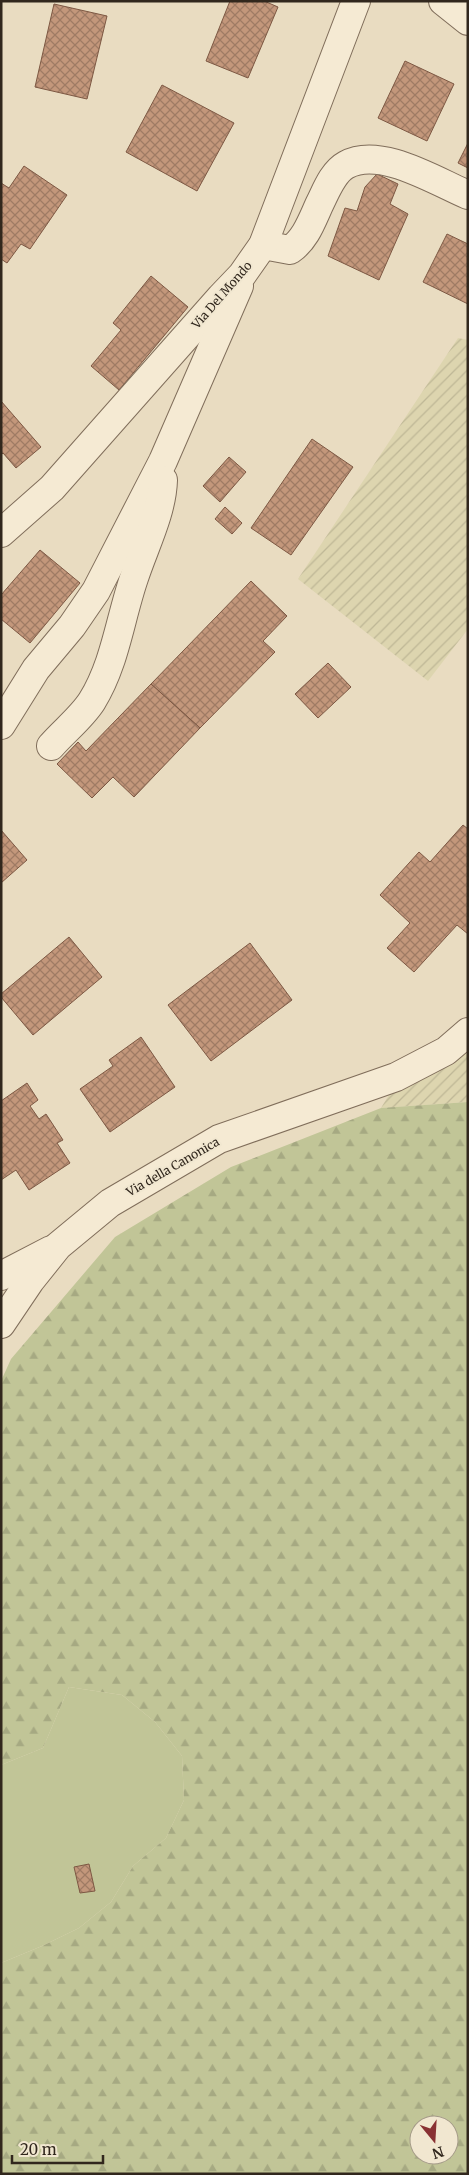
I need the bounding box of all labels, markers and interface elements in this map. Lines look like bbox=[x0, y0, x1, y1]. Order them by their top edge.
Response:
street label: Via Del Mondo bbox=[188, 258, 255, 332]
street label: Via della Canonica bbox=[123, 1134, 222, 1200]
north arrow bbox=[409, 2115, 459, 2165]
scale bar bbox=[12, 2132, 104, 2164]
text: 20 m bbox=[20, 2140, 57, 2159]
text: N bbox=[430, 2142, 446, 2163]

